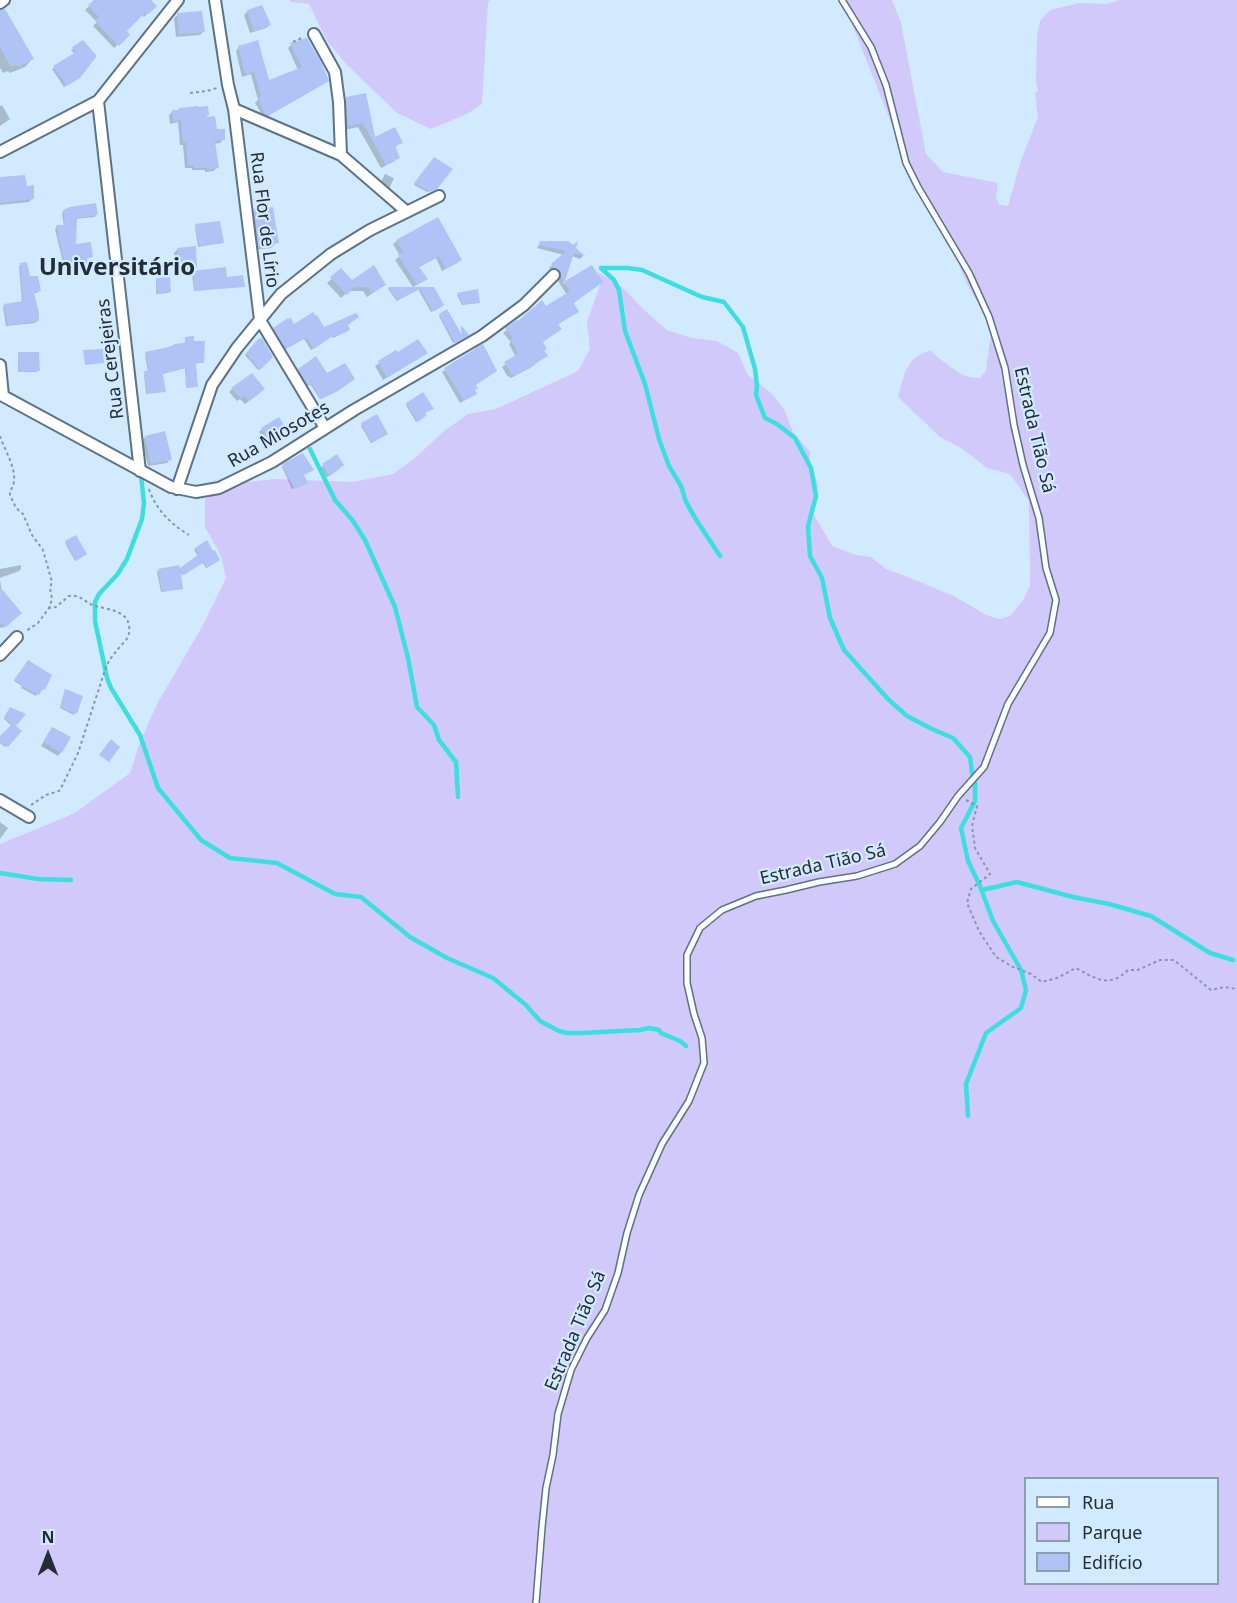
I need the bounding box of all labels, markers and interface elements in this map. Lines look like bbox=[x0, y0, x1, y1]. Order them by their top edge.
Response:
street label: Rua Flor de Lírio bbox=[245, 151, 283, 289]
district label: Universitário bbox=[39, 254, 195, 282]
street label: Rua Cerejeiras bbox=[93, 298, 129, 420]
street label: Estrada Tião Sá bbox=[1009, 365, 1059, 495]
street label: Rua Miosotes bbox=[224, 397, 334, 473]
street label: Estrada Tião Sá bbox=[758, 840, 888, 890]
street label: Estrada Tião Sá bbox=[541, 1268, 611, 1394]
legend bbox=[1024, 1477, 1219, 1585]
text: Rua bbox=[1082, 1490, 1114, 1514]
text: Parque bbox=[1082, 1520, 1142, 1544]
north arrow bbox=[18, 1525, 78, 1585]
text: N bbox=[41, 1526, 55, 1548]
text: Edifício bbox=[1082, 1550, 1143, 1574]

